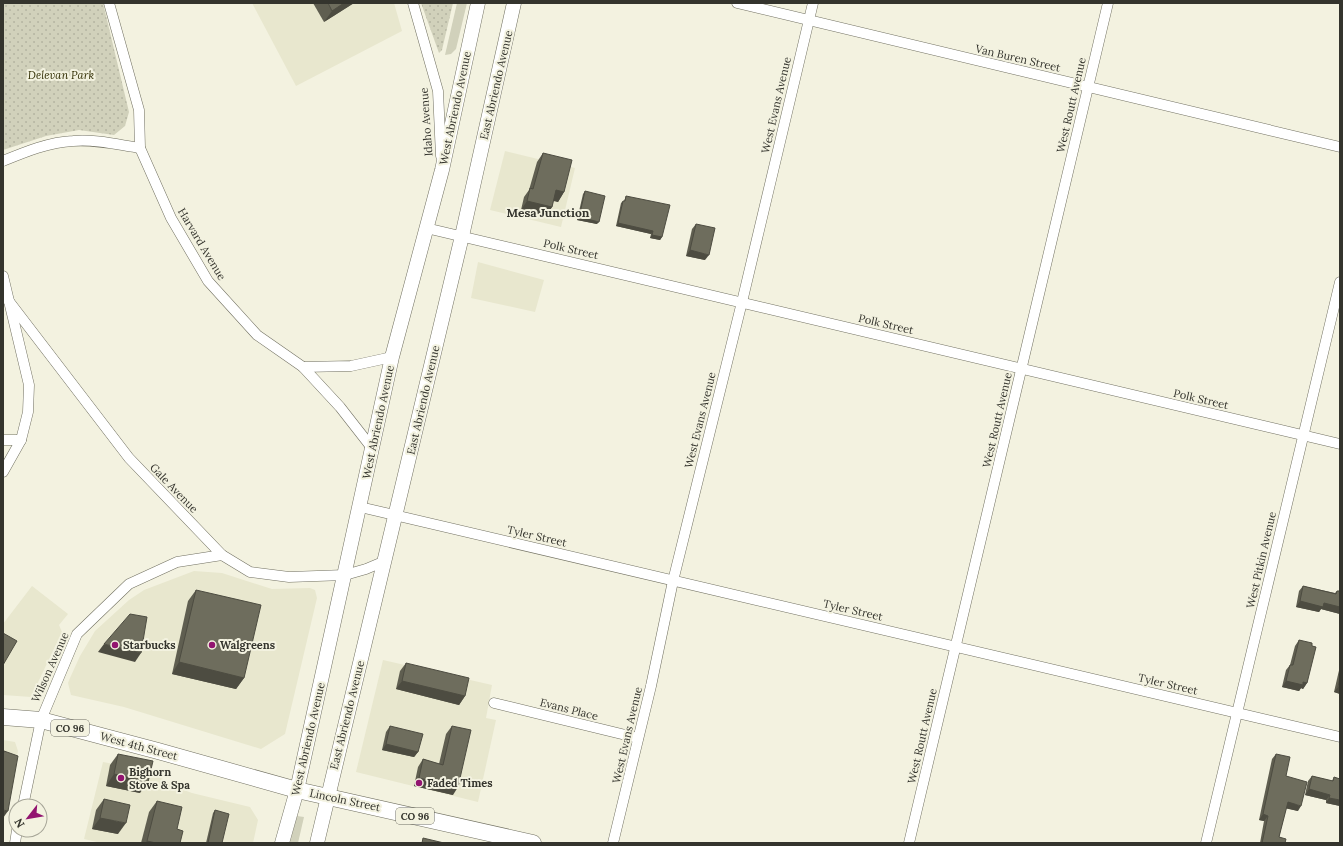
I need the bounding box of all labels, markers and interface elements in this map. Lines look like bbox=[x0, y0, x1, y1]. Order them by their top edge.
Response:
street label: East Abriendo Avenue bbox=[477, 29, 515, 141]
street label: Van Buren Street bbox=[973, 41, 1063, 75]
street label: West Abriendo Avenue bbox=[436, 50, 474, 166]
street label: West Evans Avenue bbox=[758, 55, 794, 155]
street label: West Routt Avenue bbox=[1053, 56, 1089, 154]
park label: Delevan Park bbox=[28, 68, 94, 82]
street label: Idaho Avenue bbox=[417, 87, 435, 157]
street label: Harvard Avenue bbox=[175, 205, 229, 283]
district label: Mesa Junction bbox=[507, 205, 590, 220]
street label: Polk Street bbox=[542, 236, 601, 262]
street label: Polk Street bbox=[857, 311, 916, 337]
street label: East Abriendo Avenue bbox=[404, 344, 442, 456]
street label: West Abriendo Avenue bbox=[359, 364, 397, 480]
street label: West Evans Avenue bbox=[681, 370, 719, 470]
street label: West Routt Avenue bbox=[979, 371, 1015, 469]
street label: Polk Street bbox=[1172, 386, 1231, 412]
street label: Gale Avenue bbox=[147, 460, 201, 516]
street label: West Pitkin Avenue bbox=[1243, 510, 1279, 610]
street label: Tyler Street bbox=[506, 522, 569, 550]
street label: Tyler Street bbox=[822, 596, 885, 624]
street label: Wilson Avenue bbox=[28, 630, 72, 704]
place label: Starbucks bbox=[123, 638, 176, 652]
place label: Walgreens bbox=[220, 638, 275, 652]
marker: Starbucks bbox=[110, 640, 120, 650]
marker: Walgreens bbox=[207, 640, 217, 650]
street label: East Abriendo Avenue bbox=[327, 659, 367, 771]
street label: Tyler Street bbox=[1137, 670, 1200, 698]
street label: West Abriendo Avenue bbox=[288, 681, 328, 797]
street label: West Evans Avenue bbox=[609, 685, 645, 785]
street label: West Routt Avenue bbox=[904, 687, 940, 785]
street label: Evans Place bbox=[538, 695, 600, 723]
road number: CO 96 bbox=[51, 720, 89, 736]
street label: West 4th Street bbox=[99, 729, 180, 763]
place label: Bighorn Stove & Spa bbox=[129, 765, 190, 792]
marker: Bighorn Stove & Spa bbox=[116, 773, 126, 783]
place label: Faded Times bbox=[427, 776, 493, 790]
marker: Faded Times bbox=[414, 778, 424, 788]
street label: Lincoln Street bbox=[308, 786, 382, 814]
north arrow bbox=[8, 798, 48, 838]
road number: CO 96 bbox=[396, 808, 434, 824]
text: N bbox=[11, 815, 28, 830]

